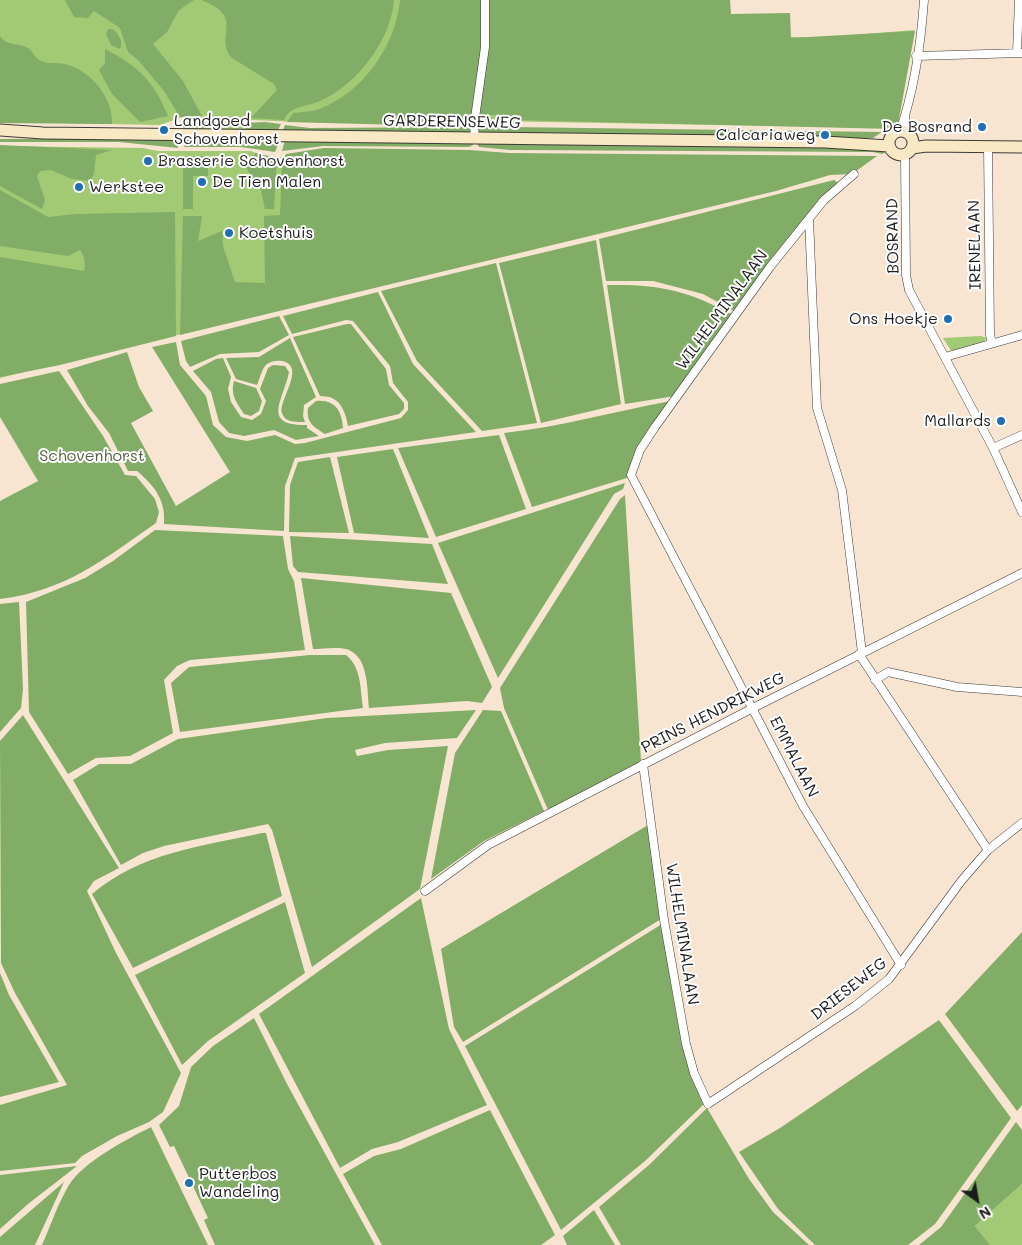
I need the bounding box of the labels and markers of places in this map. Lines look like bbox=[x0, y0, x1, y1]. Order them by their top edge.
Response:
place label: Landgoed Schovenhorst bbox=[174, 111, 280, 149]
place label: De Bosrand bbox=[882, 117, 972, 137]
marker: De Bosrand bbox=[976, 121, 988, 133]
marker: Landgoed Schovenhorst bbox=[158, 124, 170, 136]
place label: Calcariaweg bbox=[716, 125, 815, 145]
marker: Calcariaweg bbox=[819, 129, 831, 141]
place label: Brasserie Schovenhorst bbox=[158, 151, 345, 171]
marker: Brasserie Schovenhorst bbox=[142, 155, 154, 167]
place label: De Tien Malen bbox=[212, 172, 321, 192]
marker: De Tien Malen bbox=[196, 176, 208, 188]
place label: Werkstee bbox=[89, 177, 164, 197]
marker: Werkstee bbox=[73, 181, 85, 193]
place label: Koetshuis bbox=[239, 223, 313, 243]
marker: Koetshuis bbox=[223, 227, 235, 239]
place label: Ons Hoekje bbox=[849, 309, 938, 329]
marker: Ons Hoekje bbox=[942, 313, 954, 325]
place label: Mallards bbox=[924, 411, 991, 431]
marker: Mallards bbox=[995, 415, 1007, 427]
place label: Putterbos Wandeling bbox=[199, 1164, 279, 1202]
marker: Putterbos Wandeling bbox=[183, 1177, 195, 1189]

